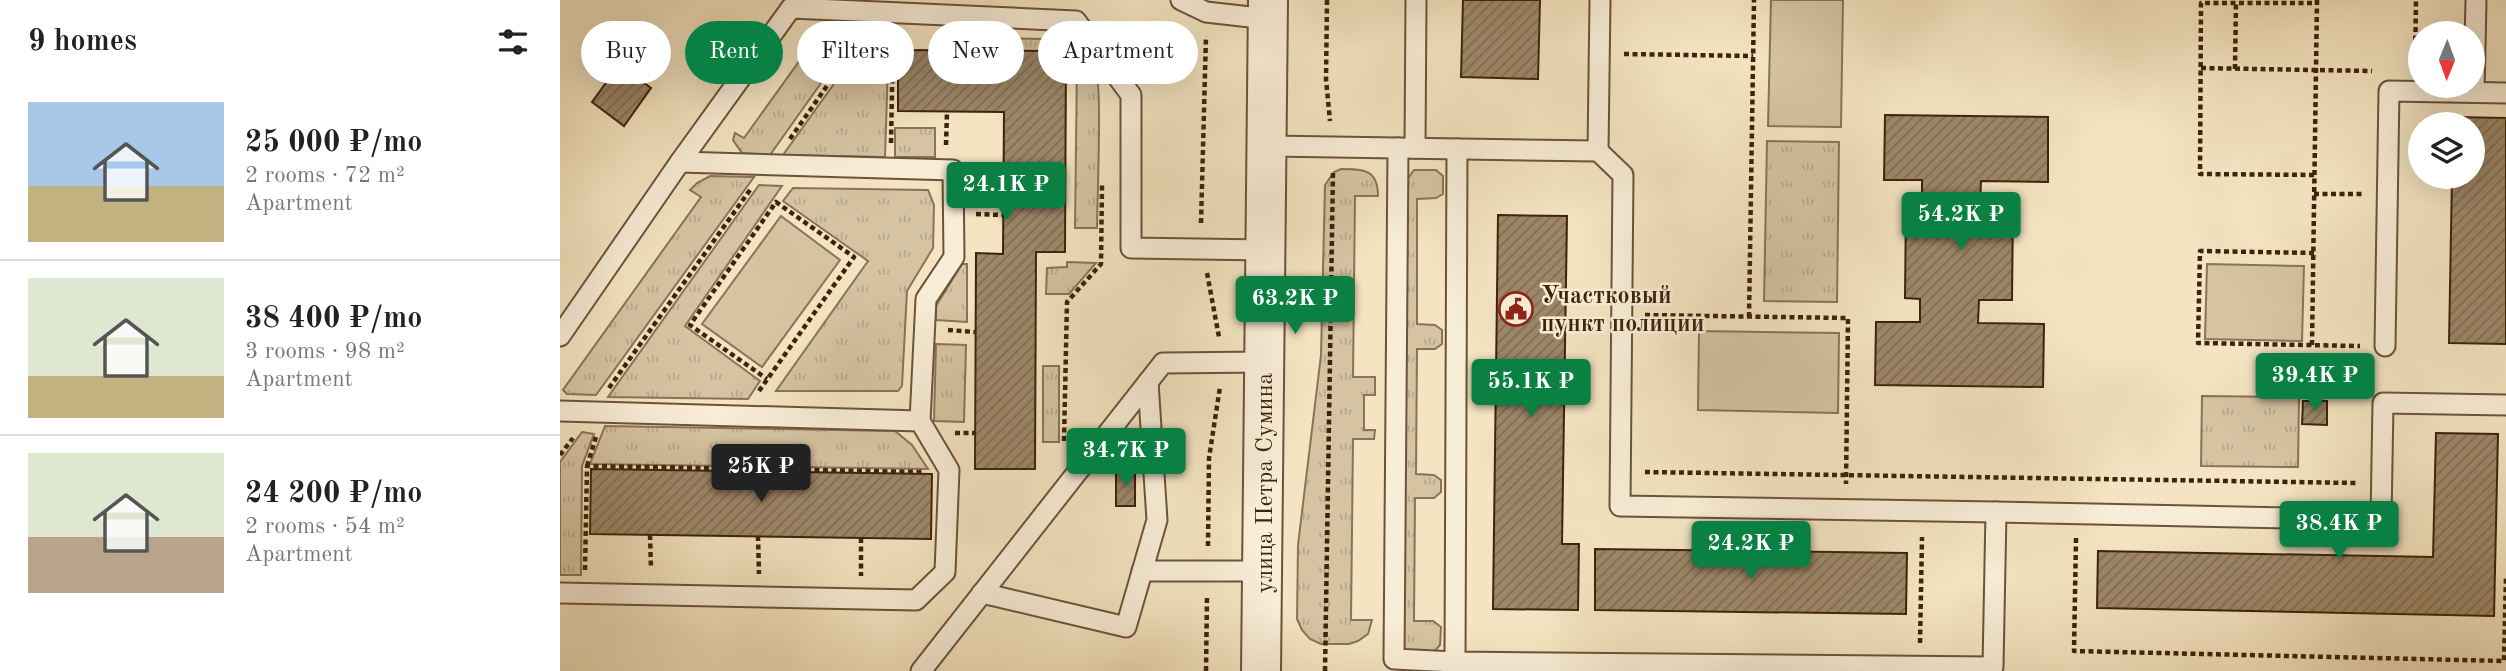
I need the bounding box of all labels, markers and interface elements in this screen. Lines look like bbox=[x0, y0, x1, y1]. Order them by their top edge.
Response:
chip: Buy bbox=[581, 21, 671, 84]
chip: Rent bbox=[685, 21, 783, 84]
chip: Filters bbox=[797, 21, 914, 84]
chip: New bbox=[928, 21, 1024, 84]
chip: Apartment bbox=[1038, 21, 1198, 84]
north arrow bbox=[2408, 21, 2485, 98]
map controls bbox=[2408, 21, 2485, 189]
icon: filters bbox=[494, 23, 532, 61]
text: 9 homes bbox=[28, 27, 137, 57]
button: layers bbox=[2408, 112, 2485, 189]
text: 25 000 ₽/mo bbox=[245, 128, 422, 158]
icon: home bbox=[84, 130, 168, 214]
pin: 24.1K ₽ bbox=[941, 162, 1071, 222]
text: 2 rooms · 72 m² bbox=[245, 164, 405, 187]
text: 24.1K ₽ bbox=[963, 173, 1049, 196]
text: Apartment bbox=[245, 192, 353, 215]
pin: 54.2K ₽ bbox=[1896, 192, 2026, 252]
text: 54.2K ₽ bbox=[1918, 203, 2004, 226]
pin: 63.2K ₽ bbox=[1230, 276, 1360, 336]
place label: Участковый пункт полиции bbox=[1541, 285, 1705, 337]
text: 63.2K ₽ bbox=[1252, 287, 1338, 310]
public building icon: Участковый пункт полиции bbox=[1497, 290, 1535, 328]
text: 38 400 ₽/mo bbox=[245, 304, 422, 334]
icon: home bbox=[84, 306, 168, 390]
text: 3 rooms · 98 m² bbox=[245, 340, 405, 363]
pin: 39.4K ₽ bbox=[2250, 354, 2380, 413]
pin: 55.1K ₽ bbox=[1466, 360, 1596, 419]
text: 39.4K ₽ bbox=[2272, 364, 2358, 387]
text: Apartment bbox=[245, 368, 353, 391]
text: 55.1K ₽ bbox=[1488, 370, 1574, 393]
street label: улица Петра Сумина bbox=[1254, 372, 1278, 593]
pin: 34.7K ₽ bbox=[1061, 428, 1191, 488]
text: 34.7K ₽ bbox=[1083, 439, 1169, 462]
pin: 25K ₽ bbox=[712, 444, 810, 504]
text: 25K ₽ bbox=[728, 455, 794, 478]
text: 24 200 ₽/mo bbox=[245, 479, 422, 509]
icon: home bbox=[84, 481, 168, 565]
pin: 38.4K ₽ bbox=[2274, 502, 2404, 561]
text: 38.4K ₽ bbox=[2296, 512, 2382, 535]
text: 2 rooms · 54 m² bbox=[245, 515, 405, 538]
pin: 24.2K ₽ bbox=[1686, 522, 1816, 581]
text: 24.2K ₽ bbox=[1708, 532, 1794, 555]
text: Apartment bbox=[245, 543, 353, 566]

